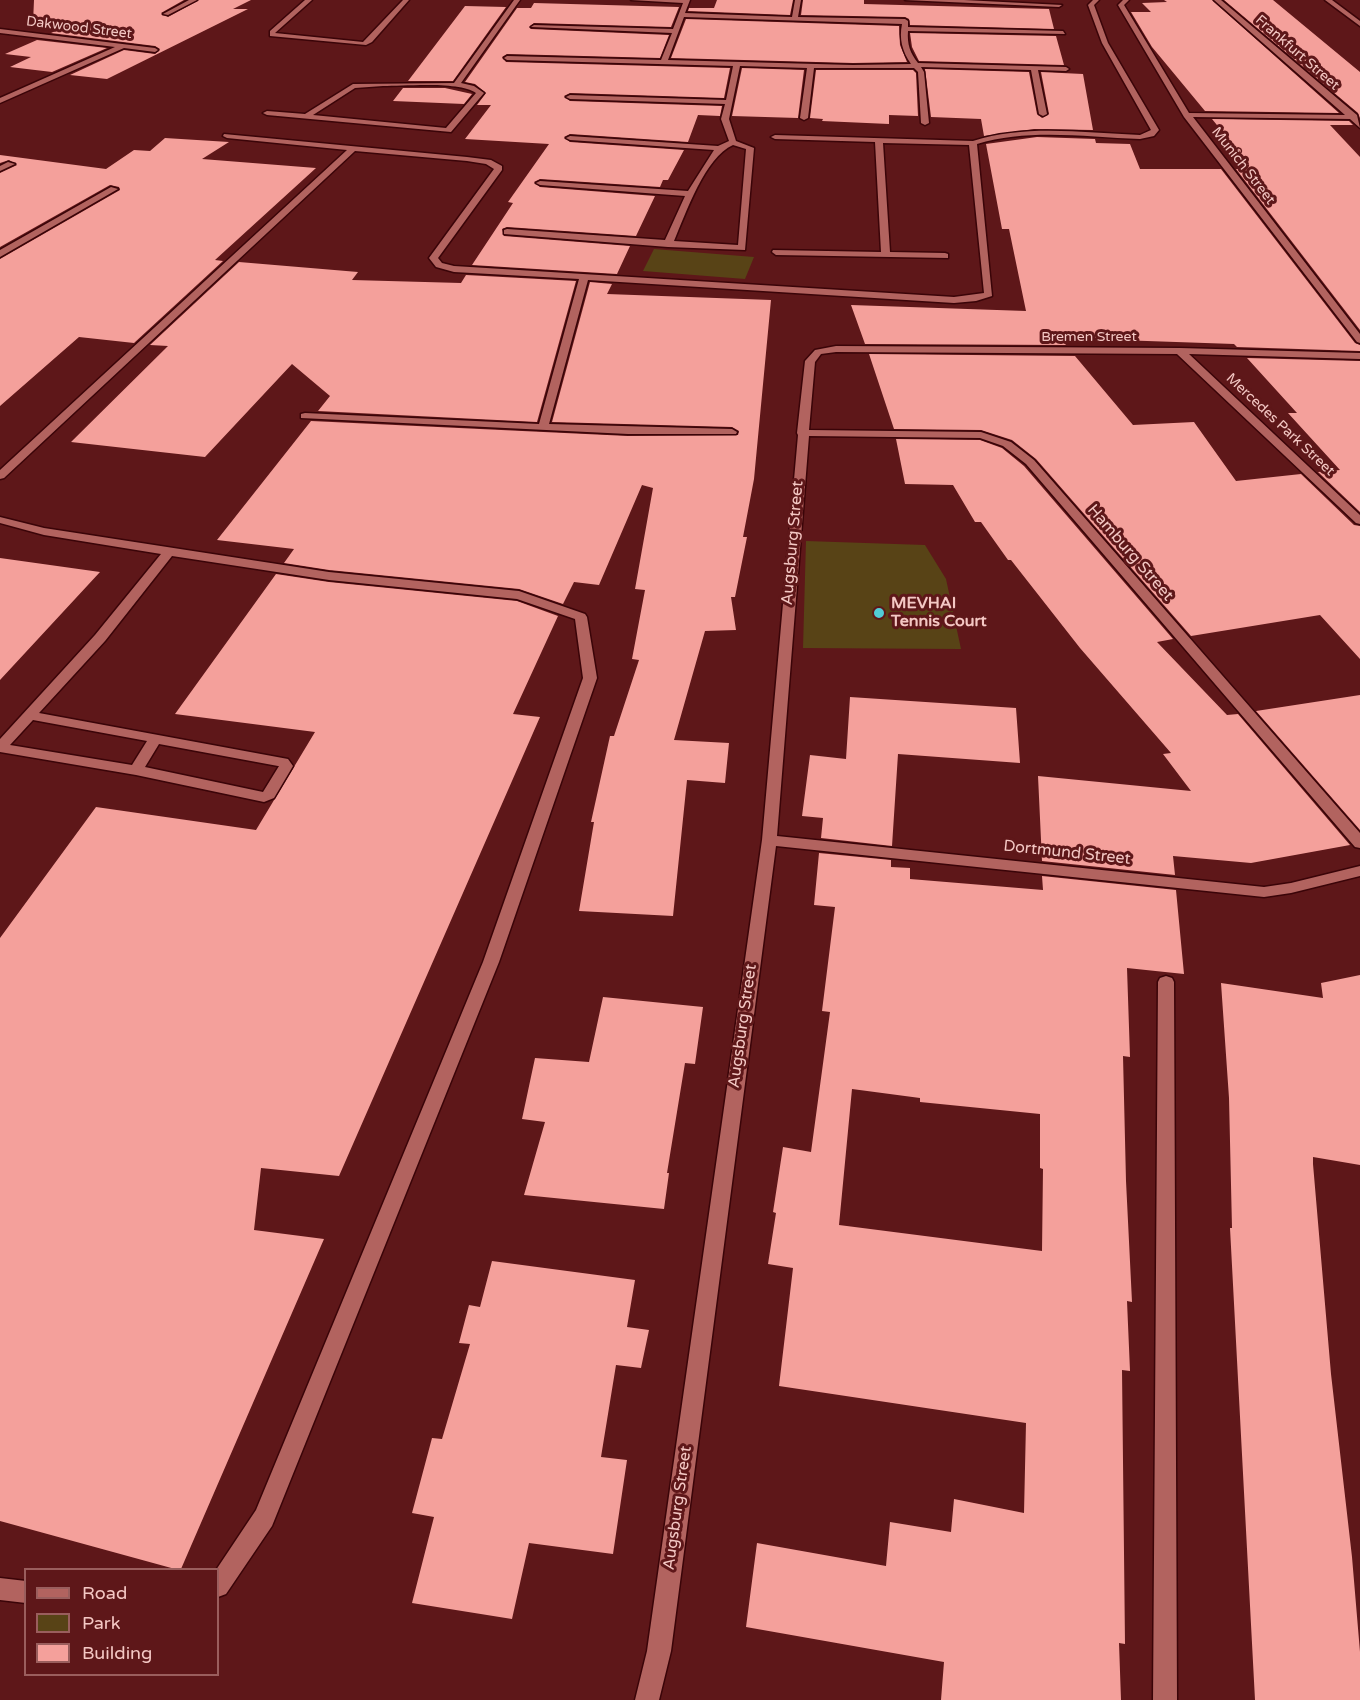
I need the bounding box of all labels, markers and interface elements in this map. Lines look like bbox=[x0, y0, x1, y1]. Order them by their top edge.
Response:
street label: Frankfurt Street bbox=[1252, 12, 1342, 94]
street label: Dakwood Street bbox=[25, 13, 133, 43]
street label: Munich Street bbox=[1208, 124, 1278, 208]
street label: Bremen Street bbox=[1041, 329, 1137, 345]
street label: Mercedes Park Street bbox=[1222, 370, 1338, 480]
street label: Augsburg Street bbox=[778, 480, 808, 606]
street label: Hamburg Street bbox=[1083, 501, 1177, 605]
place label: MEVHAI Tennis Court bbox=[891, 594, 987, 632]
marker: MEVHAI Tennis Court bbox=[872, 606, 886, 620]
street label: Dortmund Street bbox=[1002, 837, 1132, 869]
street label: Augsburg Street bbox=[725, 963, 761, 1089]
street label: Augsburg Street bbox=[660, 1445, 696, 1571]
legend bbox=[24, 1568, 219, 1676]
text: Road bbox=[82, 1582, 127, 1604]
text: Park bbox=[82, 1612, 120, 1634]
text: Building bbox=[82, 1642, 152, 1664]

